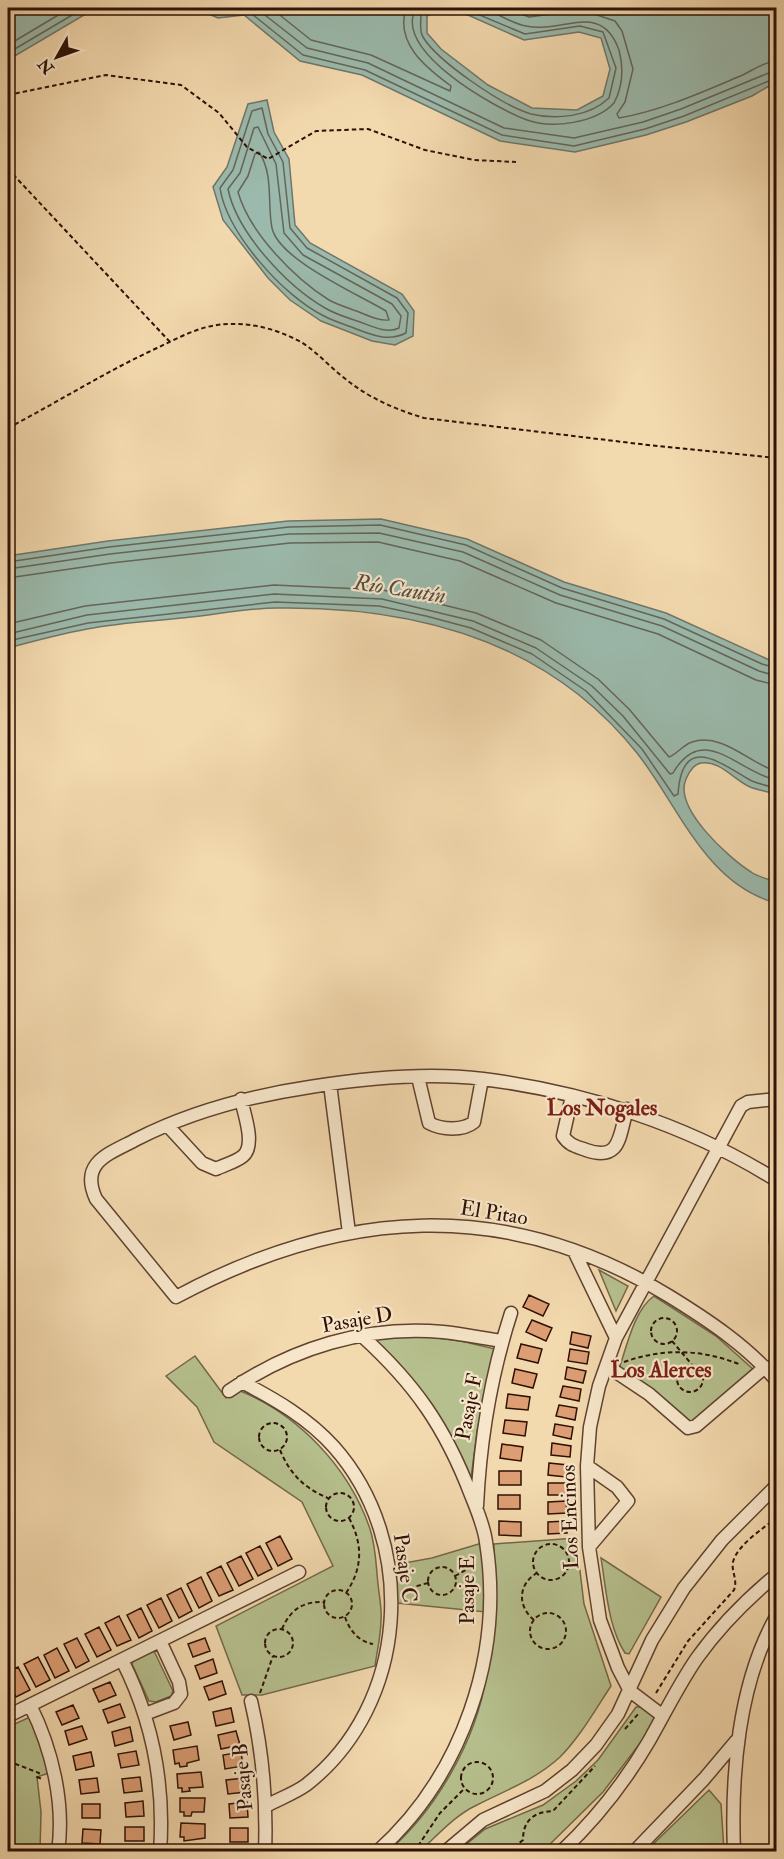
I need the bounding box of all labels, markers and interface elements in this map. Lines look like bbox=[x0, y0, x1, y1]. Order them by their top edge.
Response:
north arrow bbox=[27, 27, 87, 87]
text: N bbox=[34, 54, 59, 79]
water label: Río Cautín bbox=[351, 568, 448, 610]
district label: Los Nogales bbox=[547, 1094, 658, 1123]
street label: El Pitao bbox=[458, 1194, 530, 1232]
street label: Pasaje D bbox=[319, 1301, 395, 1339]
district label: Los Alerces bbox=[610, 1356, 712, 1384]
street label: Pasaje F bbox=[449, 1371, 489, 1443]
street label: Los Encinos bbox=[555, 1464, 585, 1570]
street label: Pasaje C bbox=[387, 1532, 423, 1604]
street label: Pasaje E bbox=[454, 1555, 481, 1625]
street label: Pasaje B bbox=[227, 1742, 259, 1812]

